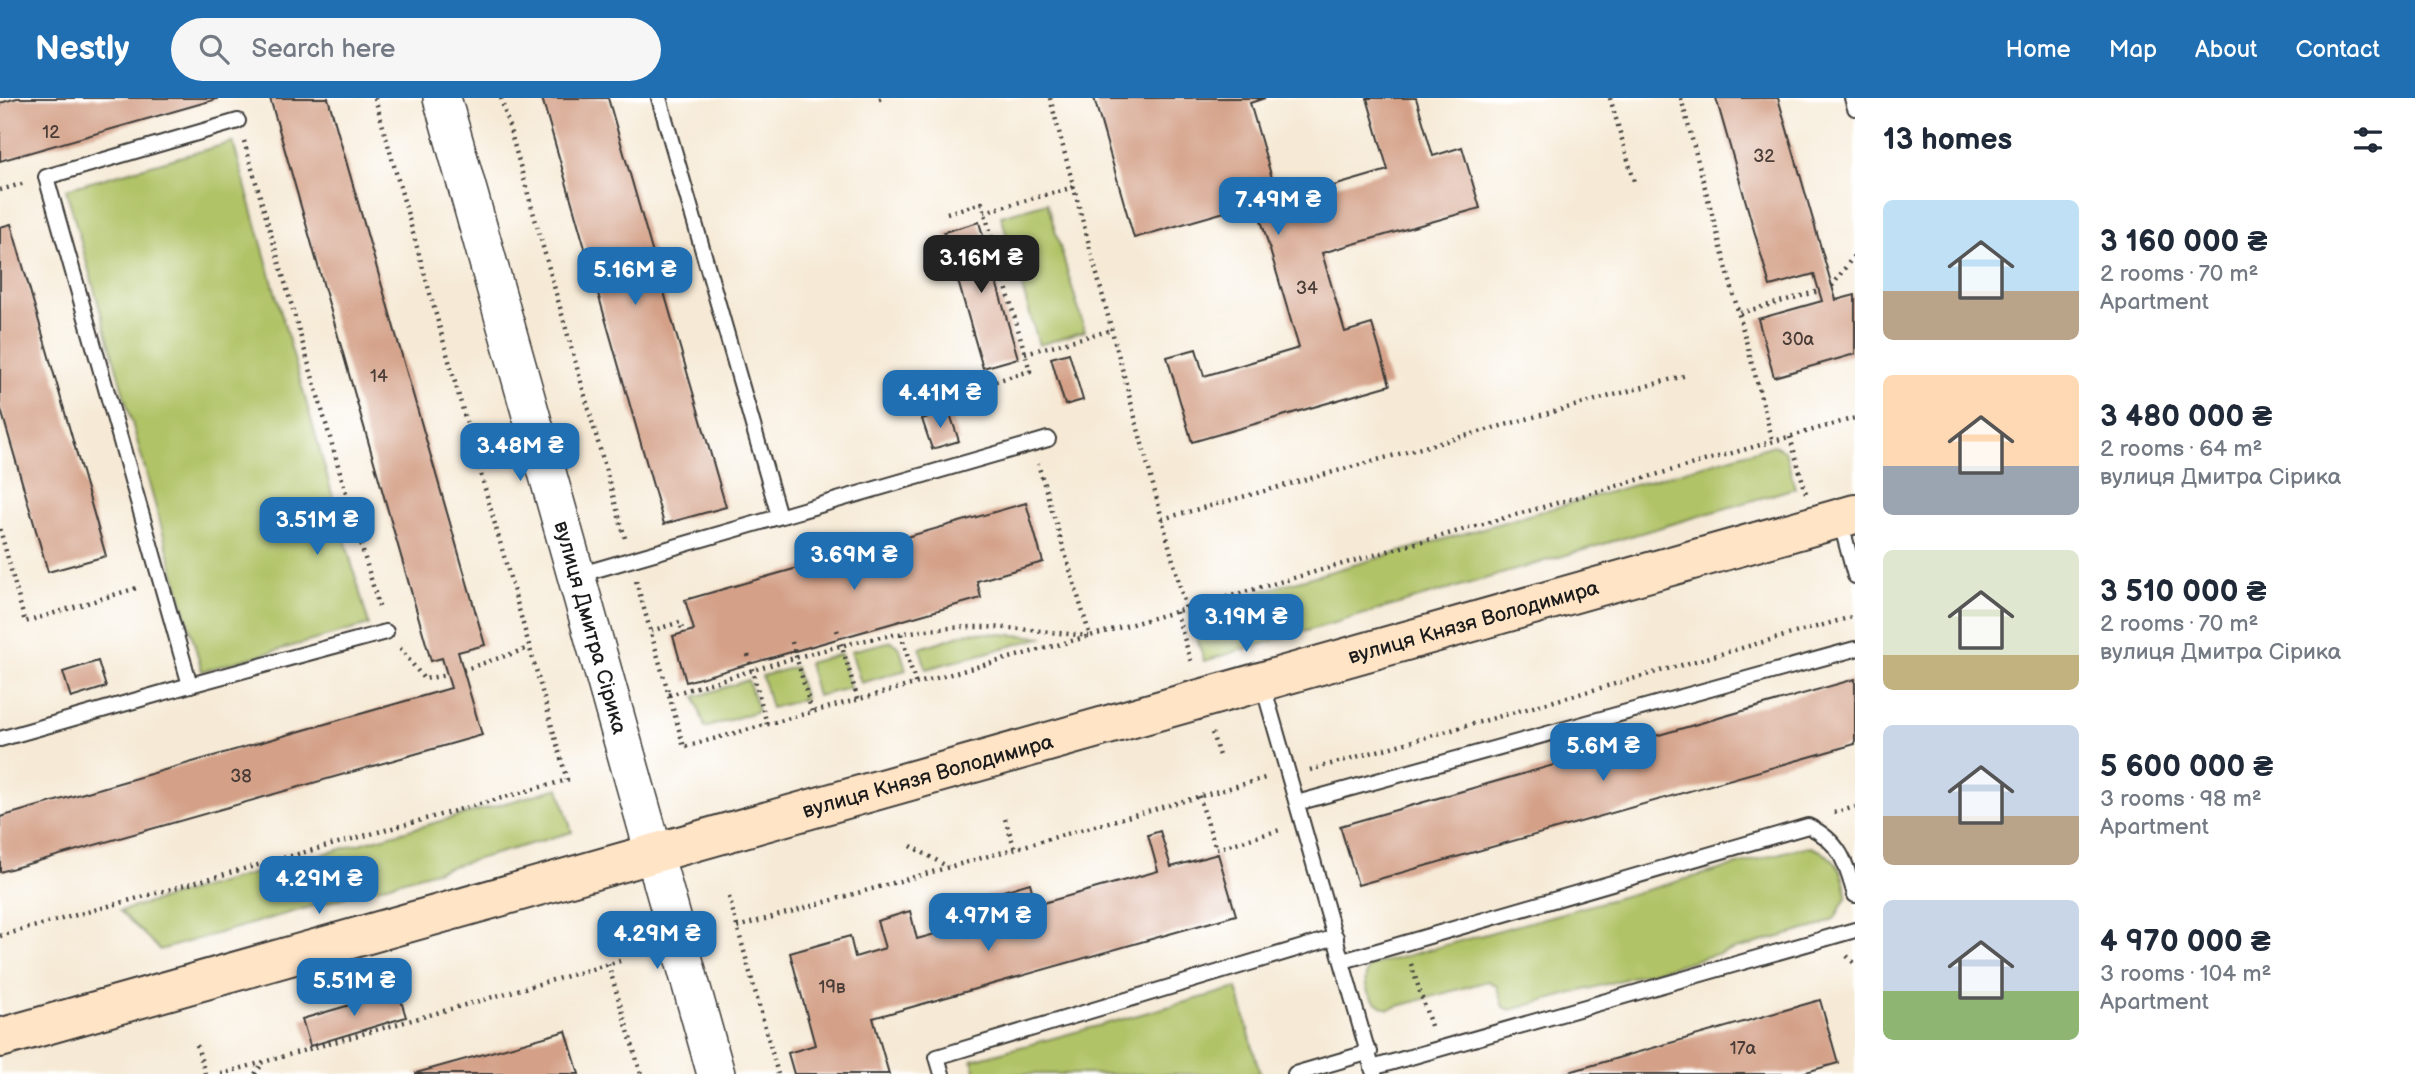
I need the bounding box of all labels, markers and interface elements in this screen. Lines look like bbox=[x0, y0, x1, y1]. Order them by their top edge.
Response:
search box bbox=[171, 18, 661, 81]
text: Nestly bbox=[35, 29, 129, 69]
icon: search bbox=[195, 30, 233, 68]
text: Search here bbox=[251, 34, 395, 65]
text: Home bbox=[2006, 35, 2071, 64]
text: Map bbox=[2109, 35, 2157, 64]
text: About bbox=[2195, 35, 2257, 64]
text: Contact bbox=[2295, 35, 2380, 64]
icon: filters bbox=[2349, 121, 2387, 159]
house number: 12 bbox=[42, 122, 60, 143]
text: 13 homes bbox=[1883, 122, 2012, 158]
house number: 32 bbox=[1753, 146, 1775, 167]
pin: 7.49M ₴ bbox=[1213, 178, 1343, 237]
text: 7.49M ₴ bbox=[1235, 186, 1321, 214]
text: 3 160 000 ₴ bbox=[2100, 224, 2267, 260]
icon: home bbox=[1939, 228, 2023, 312]
pin: 3.16M ₴ bbox=[916, 236, 1046, 295]
text: 3.16M ₴ bbox=[939, 244, 1023, 272]
pin: 5.16M ₴ bbox=[570, 248, 700, 307]
text: 5.16M ₴ bbox=[593, 256, 677, 284]
text: 2 rooms · 70 m² bbox=[2100, 260, 2259, 288]
house number: 34 bbox=[1296, 278, 1318, 299]
text: Apartment bbox=[2100, 288, 2209, 316]
house number: 30а bbox=[1782, 329, 1815, 350]
house number: 14 bbox=[370, 366, 388, 387]
pin: 4.41M ₴ bbox=[875, 370, 1005, 430]
text: 4.41M ₴ bbox=[899, 379, 981, 407]
text: 3 480 000 ₴ bbox=[2100, 399, 2272, 435]
icon: home bbox=[1939, 403, 2023, 487]
pin: 3.48M ₴ bbox=[455, 424, 585, 483]
text: 3.48M ₴ bbox=[476, 432, 564, 460]
text: 2 rooms · 64 m² bbox=[2100, 435, 2262, 463]
text: вулиця Дмитра Сірика bbox=[2100, 463, 2341, 491]
pin: 3.51M ₴ bbox=[252, 498, 382, 557]
text: 3.51M ₴ bbox=[276, 506, 358, 534]
street label: вулиця Дмитра Сірика bbox=[549, 518, 633, 738]
pin: 3.69M ₴ bbox=[789, 532, 919, 592]
text: 3.69M ₴ bbox=[810, 541, 898, 569]
street label: вулиця Князя Володимира bbox=[1345, 574, 1602, 669]
text: 3 510 000 ₴ bbox=[2100, 574, 2267, 610]
icon: home bbox=[1939, 578, 2023, 662]
pin: 3.19M ₴ bbox=[1181, 594, 1311, 654]
text: 3.19M ₴ bbox=[1204, 603, 1288, 631]
text: 2 rooms · 70 m² bbox=[2100, 610, 2259, 638]
text: вулиця Дмитра Сірика bbox=[2100, 638, 2341, 666]
pin: 5.6M ₴ bbox=[1546, 724, 1660, 783]
street label: вулиця Князя Володимира bbox=[800, 729, 1056, 823]
text: 5.6M ₴ bbox=[1566, 732, 1640, 760]
text: 5 600 000 ₴ bbox=[2100, 749, 2273, 785]
icon: home bbox=[1939, 753, 2023, 837]
house number: 38 bbox=[230, 766, 252, 787]
text: 3 rooms · 98 m² bbox=[2100, 785, 2262, 813]
text: Apartment bbox=[2100, 813, 2209, 841]
pin: 4.29M ₴ bbox=[254, 856, 384, 916]
text: 4.29M ₴ bbox=[275, 865, 363, 893]
pin: 4.97M ₴ bbox=[923, 894, 1053, 953]
text: 4.97M ₴ bbox=[945, 902, 1031, 930]
pin: 4.29M ₴ bbox=[592, 912, 722, 971]
text: 4.29M ₴ bbox=[613, 920, 701, 948]
text: 4 970 000 ₴ bbox=[2100, 924, 2271, 960]
icon: home bbox=[1939, 928, 2023, 1012]
pin: 5.51M ₴ bbox=[289, 958, 419, 1018]
text: 3 rooms · 104 m² bbox=[2100, 960, 2271, 988]
text: 5.51M ₴ bbox=[313, 967, 395, 995]
house number: 19в bbox=[819, 977, 846, 998]
text: Apartment bbox=[2100, 988, 2209, 1016]
house number: 17а bbox=[1730, 1038, 1757, 1059]

